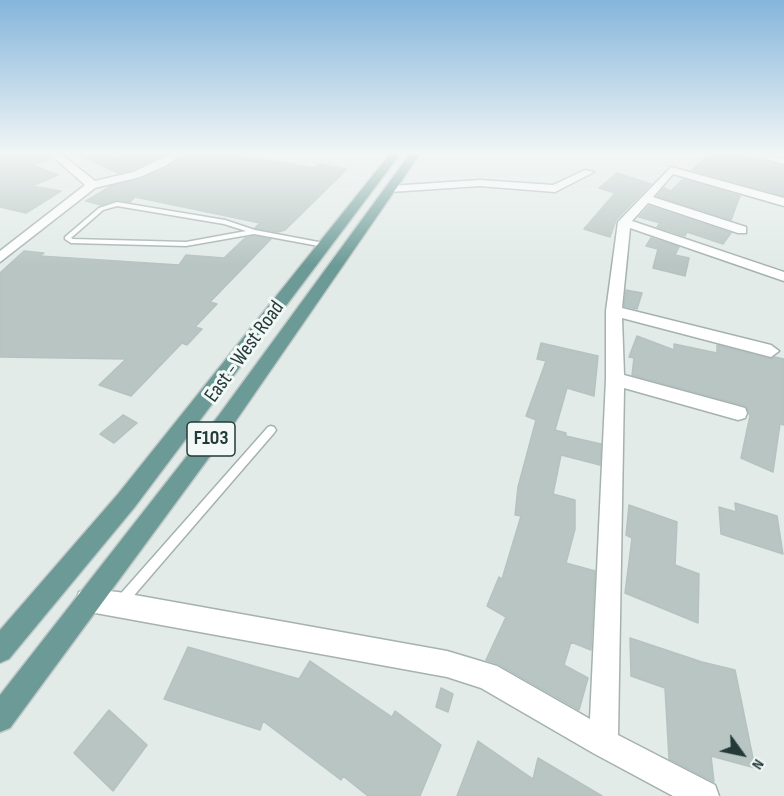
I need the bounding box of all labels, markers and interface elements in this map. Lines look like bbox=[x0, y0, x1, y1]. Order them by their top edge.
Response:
street label: East - West Road bbox=[200, 297, 290, 407]
road number: F103 bbox=[187, 422, 235, 456]
north arrow bbox=[712, 724, 772, 784]
text: N bbox=[747, 755, 768, 773]

